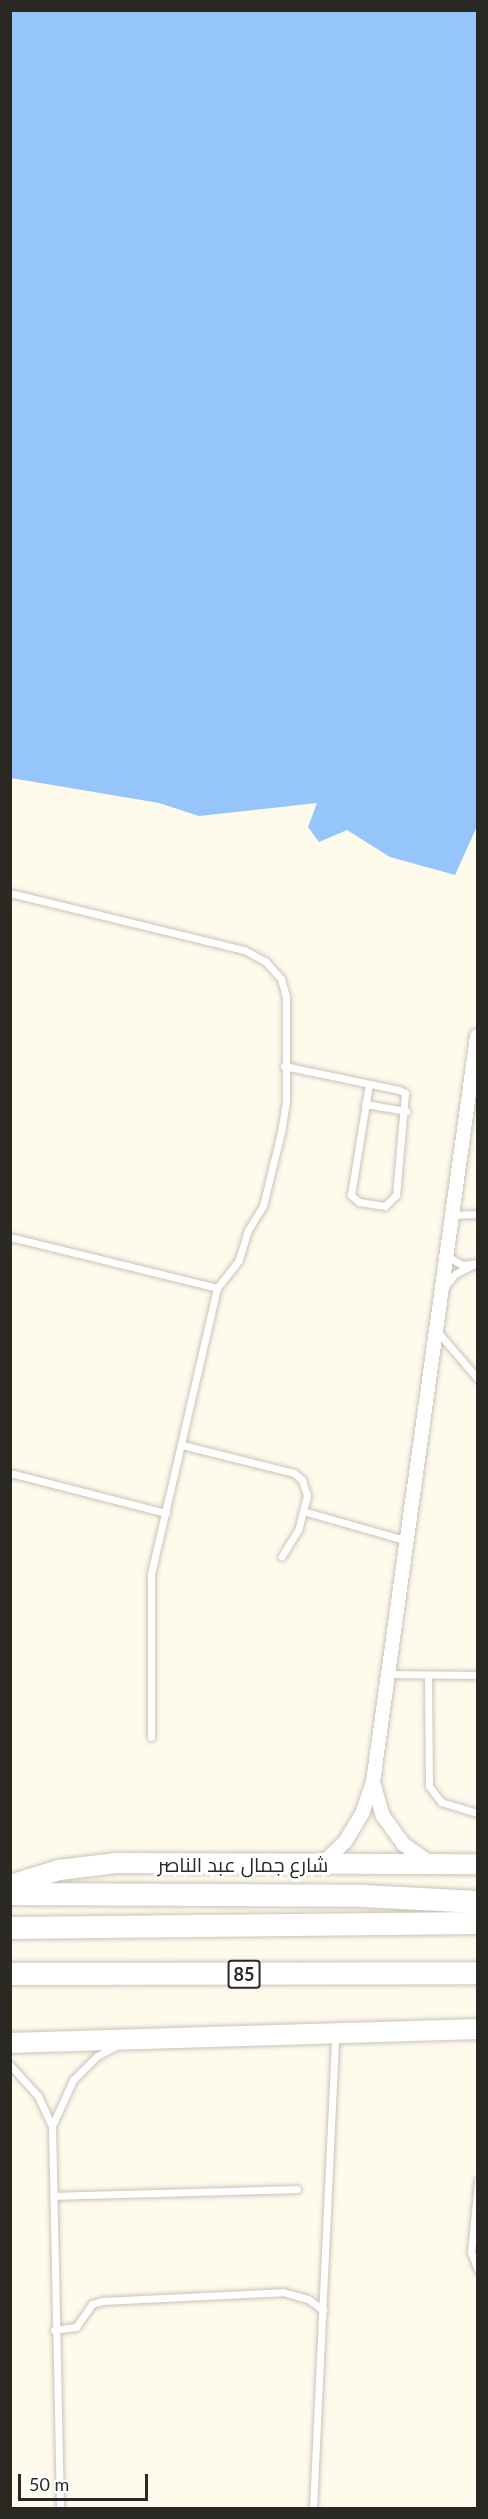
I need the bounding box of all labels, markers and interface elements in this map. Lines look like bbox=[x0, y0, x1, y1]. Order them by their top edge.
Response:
street label: شارع جمال عبد الناصر bbox=[158, 1852, 328, 1876]
road number: 85 bbox=[228, 1959, 260, 1989]
scale bar bbox=[21, 2462, 152, 2500]
text: 50 m bbox=[29, 2473, 69, 2495]

